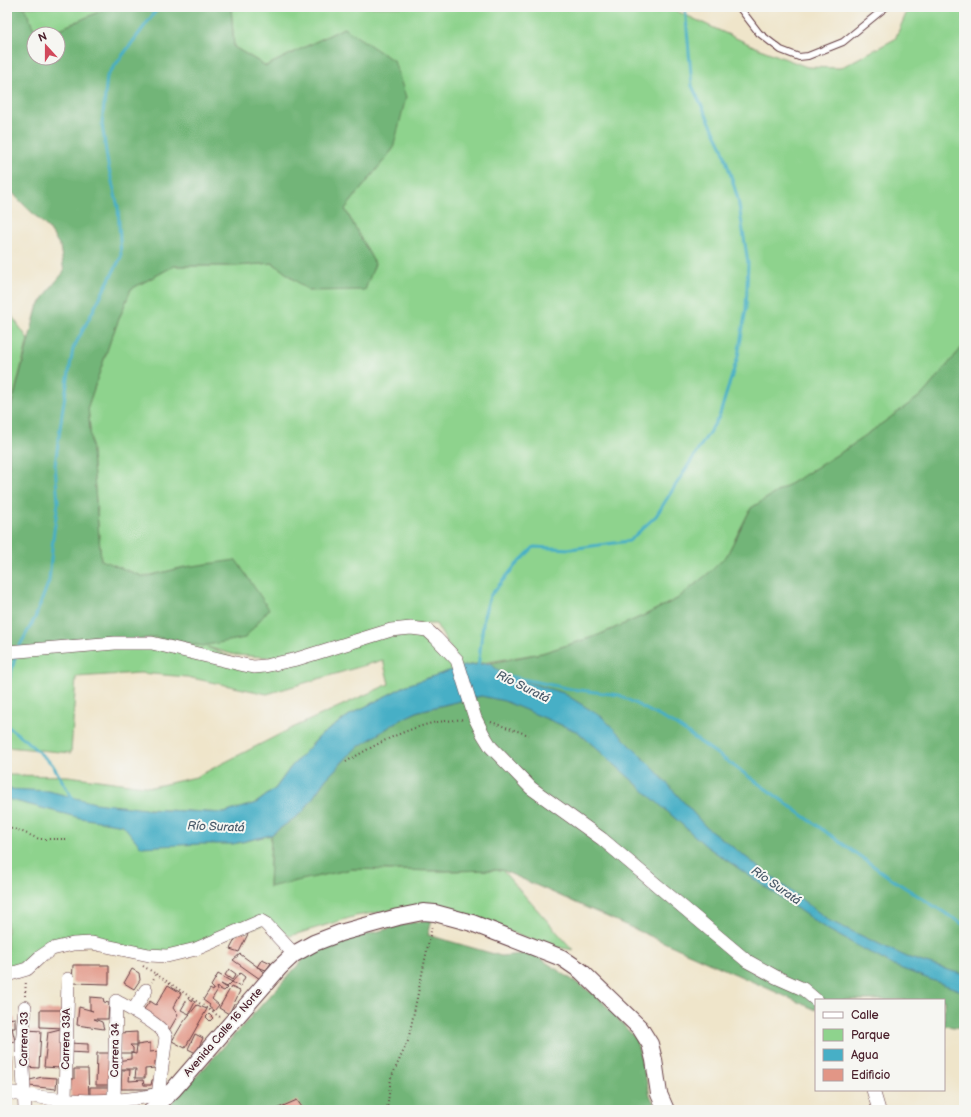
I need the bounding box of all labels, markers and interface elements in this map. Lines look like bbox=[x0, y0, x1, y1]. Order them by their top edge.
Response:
north arrow bbox=[26, 26, 66, 66]
text: N bbox=[36, 30, 49, 45]
water label: Río Suratá bbox=[494, 668, 552, 706]
water label: Río Suratá bbox=[187, 819, 245, 836]
water label: Río Suratá bbox=[748, 863, 804, 909]
street label: Avenida Calle 16 Norte bbox=[181, 985, 265, 1079]
legend bbox=[815, 999, 945, 1091]
street label: Carrera 33A bbox=[59, 1008, 73, 1070]
text: Calle bbox=[851, 1008, 879, 1023]
street label: Carrera 33 bbox=[17, 1011, 31, 1066]
street label: Carrera 34 bbox=[108, 1022, 122, 1077]
text: Parque bbox=[851, 1028, 890, 1043]
text: Agua bbox=[851, 1048, 879, 1063]
text: Edificio bbox=[851, 1068, 891, 1083]

